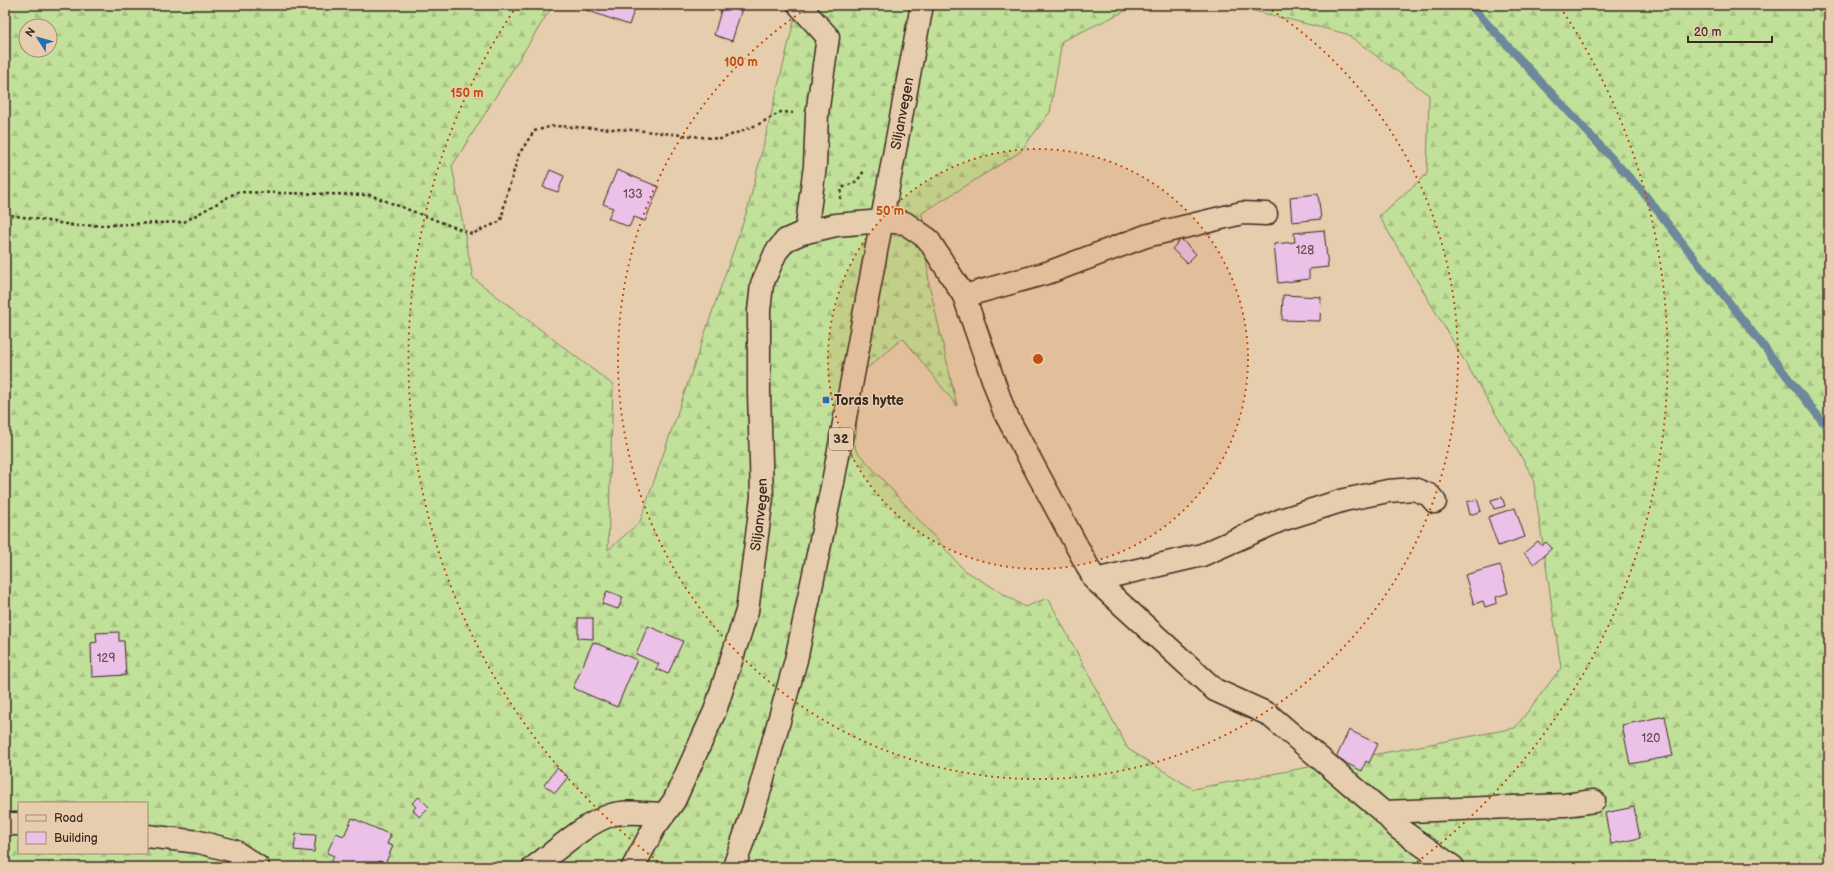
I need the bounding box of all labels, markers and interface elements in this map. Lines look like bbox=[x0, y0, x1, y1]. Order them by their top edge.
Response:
north arrow bbox=[18, 18, 58, 58]
scale bar bbox=[1688, 18, 1772, 44]
text: N bbox=[23, 25, 38, 39]
text: 20 m bbox=[1694, 25, 1721, 40]
text: 100 m bbox=[724, 55, 758, 70]
street label: Siljanvegen bbox=[887, 76, 917, 151]
text: 150 m bbox=[451, 86, 483, 101]
house number: 133 bbox=[623, 187, 643, 202]
text: 50 m bbox=[876, 204, 904, 219]
house number: 128 bbox=[1296, 243, 1314, 258]
centre of rings bbox=[1031, 352, 1045, 366]
place label: Toras hytte bbox=[834, 392, 904, 409]
marker: Toras hytte bbox=[821, 395, 831, 405]
road number: 32 bbox=[829, 428, 853, 450]
street label: Siljanvegen bbox=[746, 478, 771, 552]
house number: 129 bbox=[97, 651, 115, 666]
house number: 120 bbox=[1642, 731, 1660, 746]
legend bbox=[18, 802, 148, 854]
text: Road bbox=[54, 811, 83, 826]
text: Building bbox=[54, 831, 98, 846]

